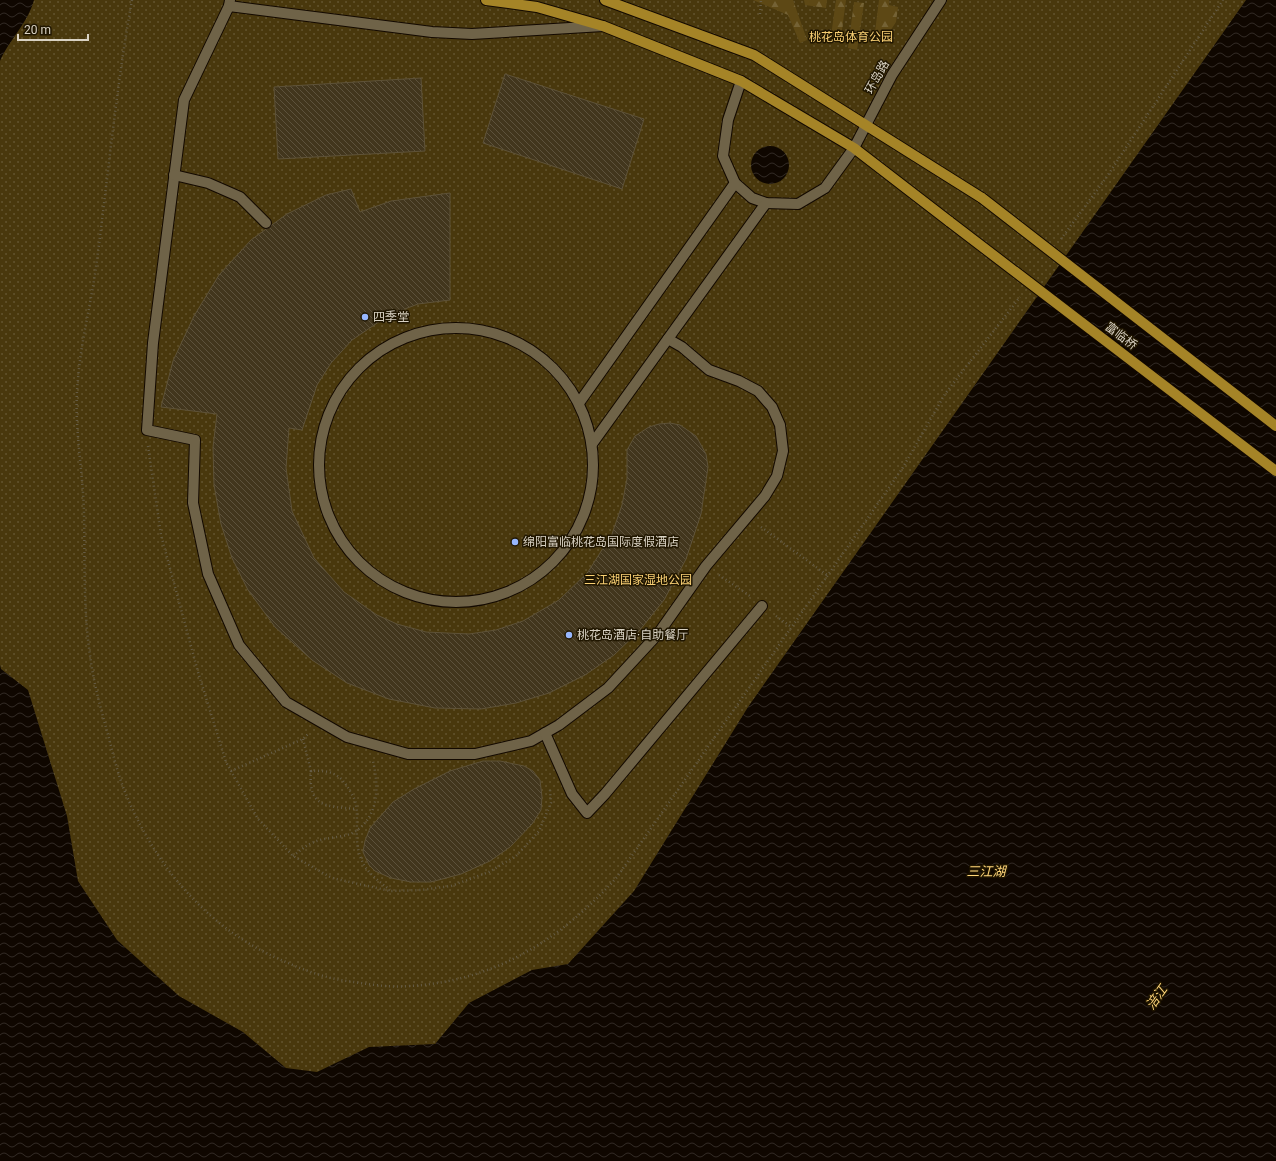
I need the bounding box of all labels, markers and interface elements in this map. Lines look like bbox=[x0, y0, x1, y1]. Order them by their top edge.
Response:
scale bar bbox=[18, 16, 88, 42]
text: 20 m bbox=[24, 23, 51, 37]
park label: 桃花岛体育公园 bbox=[809, 30, 893, 44]
street label: 环岛路 bbox=[862, 58, 892, 96]
place label: 四季堂 bbox=[373, 310, 409, 324]
marker: 四季堂 bbox=[360, 312, 370, 322]
street label: 富临桥 bbox=[1102, 320, 1140, 352]
place label: 绵阳富临桃花岛国际度假酒店 bbox=[523, 535, 679, 549]
marker: 绵阳富临桃花岛国际度假酒店 bbox=[510, 537, 520, 547]
park label: 三江湖国家湿地公园 bbox=[584, 573, 692, 587]
place label: 桃花岛酒店·自助餐厅 bbox=[577, 628, 688, 642]
marker: 桃花岛酒店·自助餐厅 bbox=[564, 630, 574, 640]
water label: 三江湖 bbox=[966, 864, 1007, 879]
water label: 涪江 bbox=[1143, 981, 1171, 1012]

